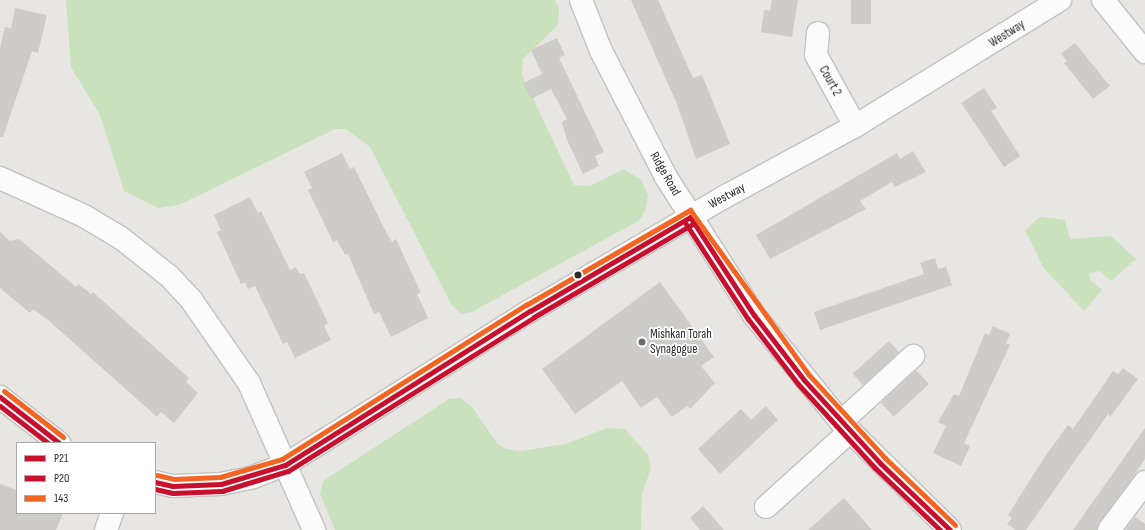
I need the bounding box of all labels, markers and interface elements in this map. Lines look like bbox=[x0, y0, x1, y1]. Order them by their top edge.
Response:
street label: Westway bbox=[986, 17, 1028, 51]
street label: Court 2 bbox=[815, 63, 845, 99]
street label: Ridge Road bbox=[646, 149, 684, 199]
street label: Westway bbox=[706, 180, 748, 212]
unlabelled marker bbox=[573, 270, 583, 280]
place label: Mishkan Torah Synagogue bbox=[650, 327, 712, 358]
marker: Mishkan Torah Synagogue bbox=[637, 337, 647, 347]
legend bbox=[16, 442, 156, 514]
text: P21 bbox=[54, 451, 68, 466]
text: P20 bbox=[54, 471, 69, 486]
text: 143 bbox=[54, 491, 68, 506]

